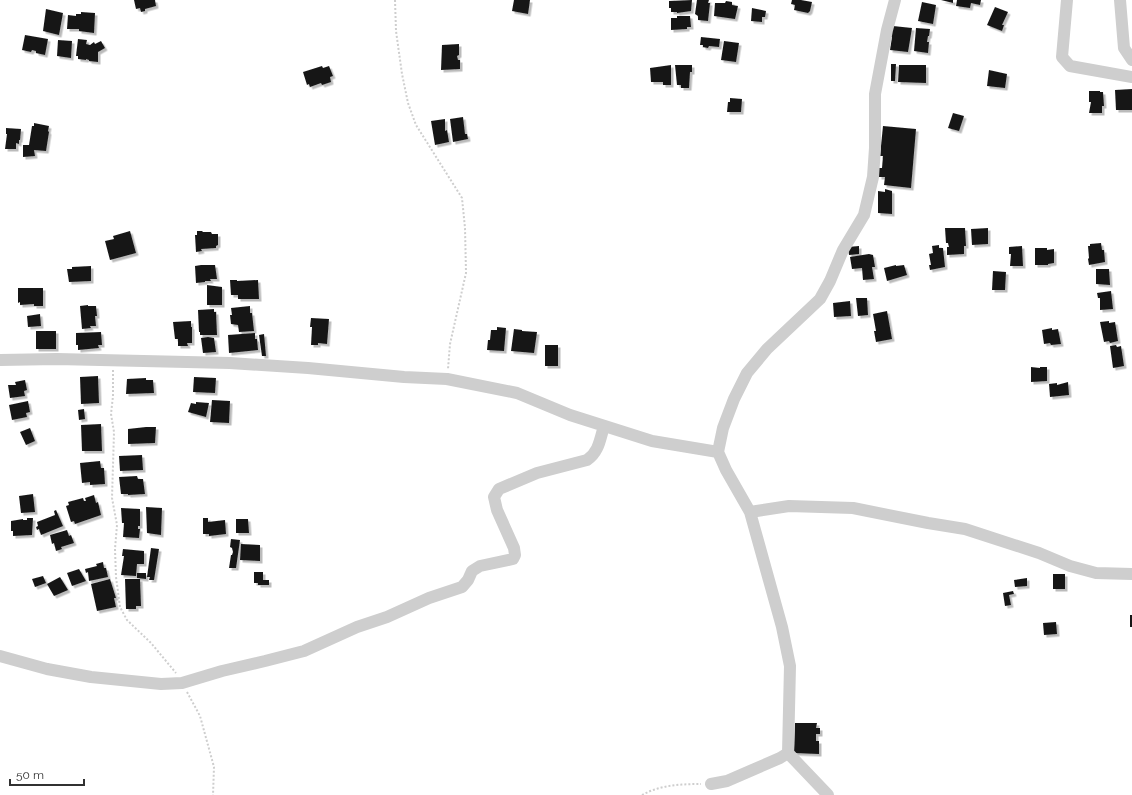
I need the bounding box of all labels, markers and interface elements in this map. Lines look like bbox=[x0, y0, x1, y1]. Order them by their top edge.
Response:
scale bar bbox=[10, 761, 84, 787]
text: 50 m bbox=[16, 768, 44, 782]

